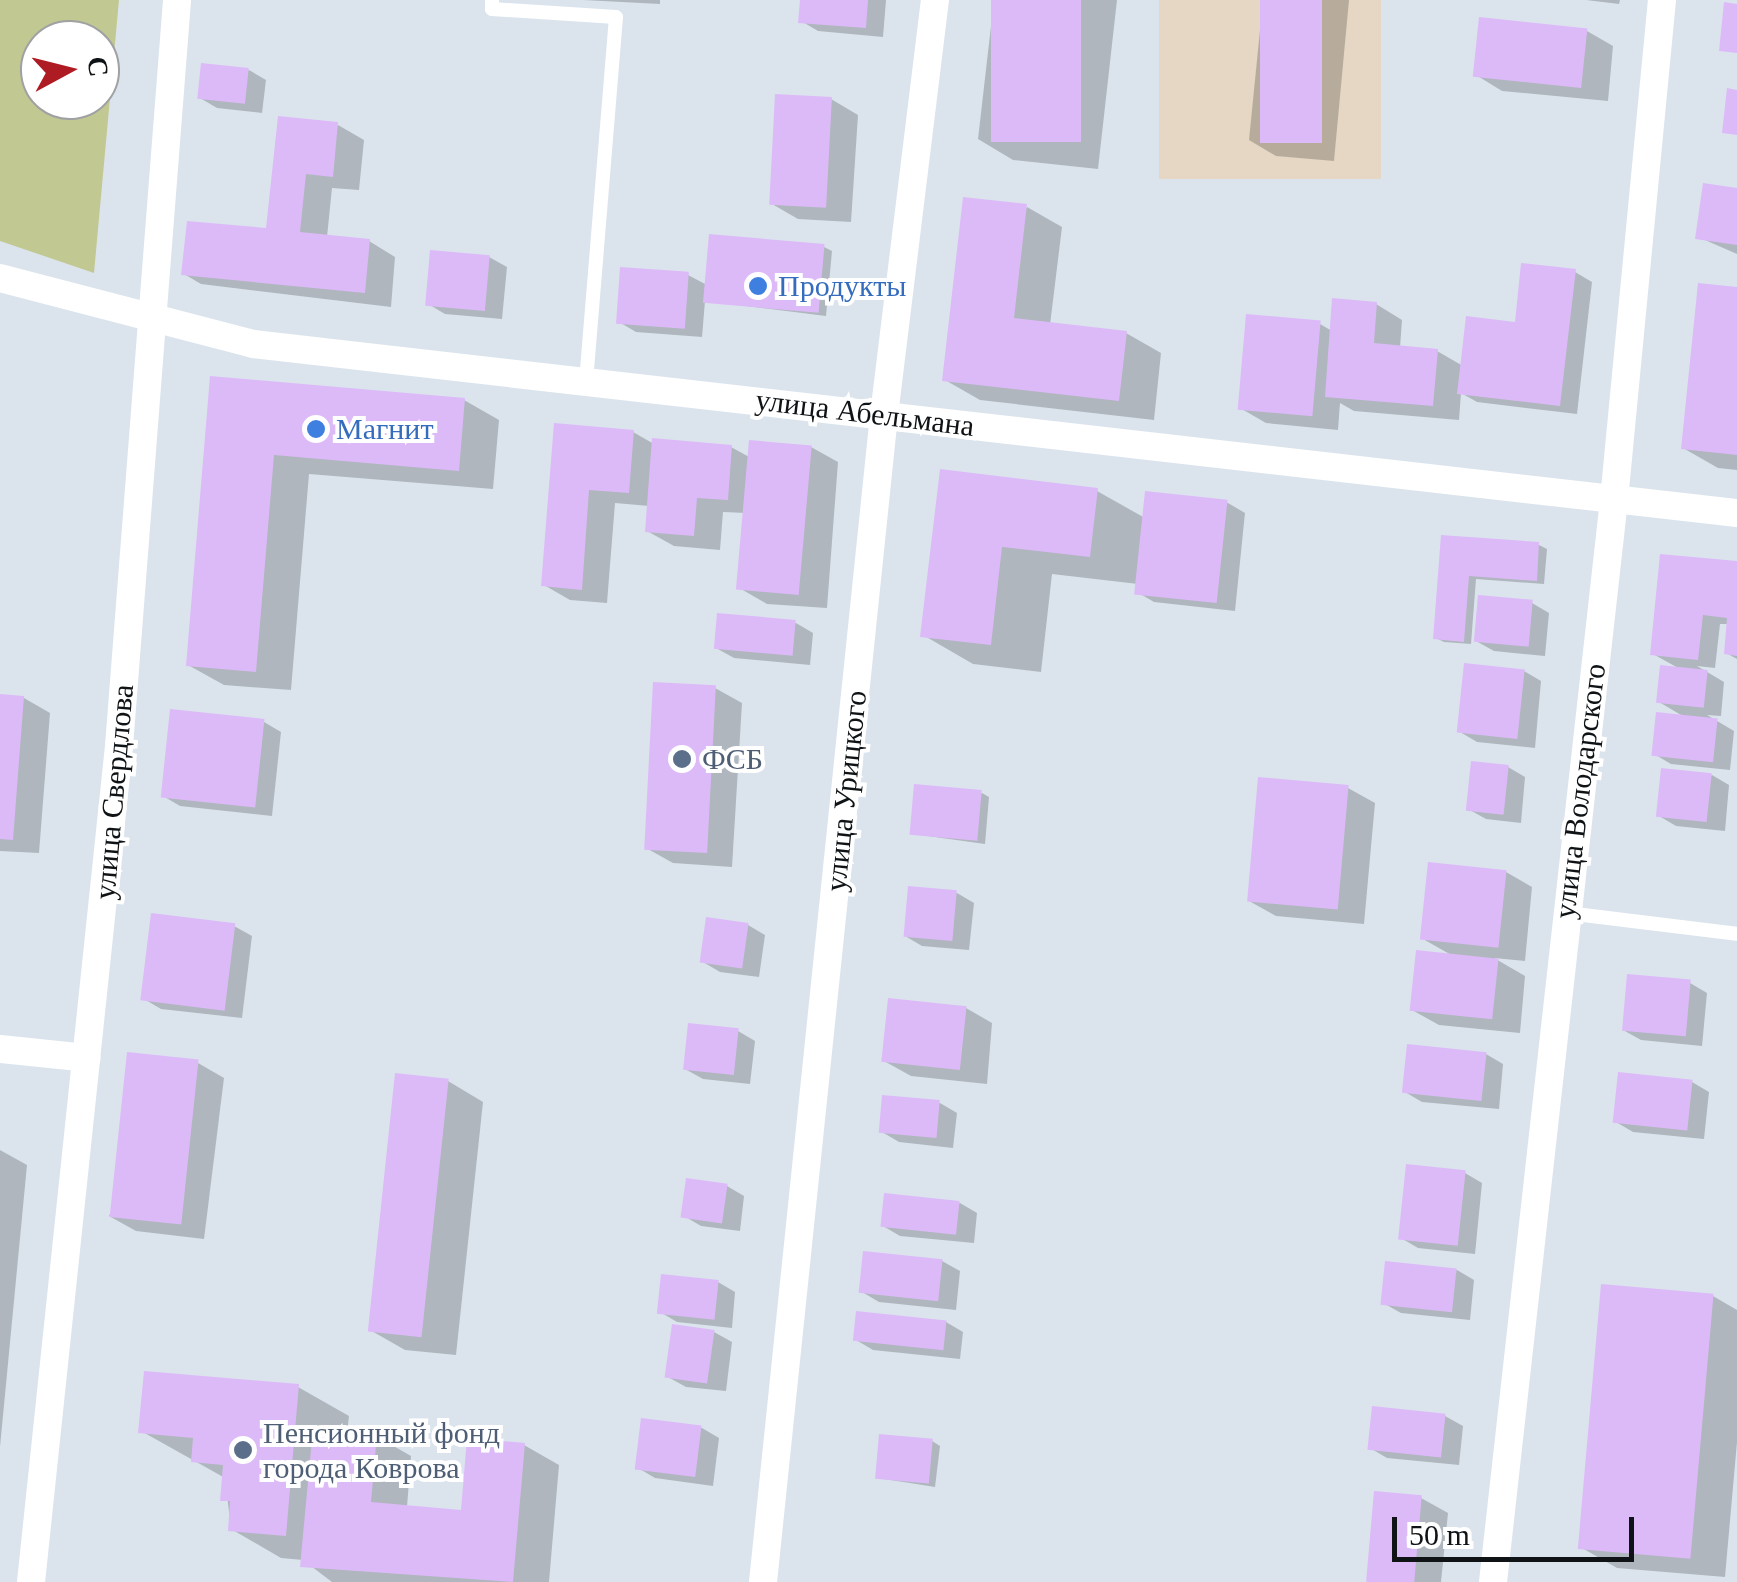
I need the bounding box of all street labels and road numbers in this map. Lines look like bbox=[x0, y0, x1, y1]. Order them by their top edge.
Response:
street label: улица Абельмана bbox=[754, 382, 976, 444]
street label: улица Володарского bbox=[1546, 661, 1614, 921]
street label: улица Свердлова bbox=[87, 683, 141, 901]
street label: улица Урицкого bbox=[818, 689, 874, 893]

